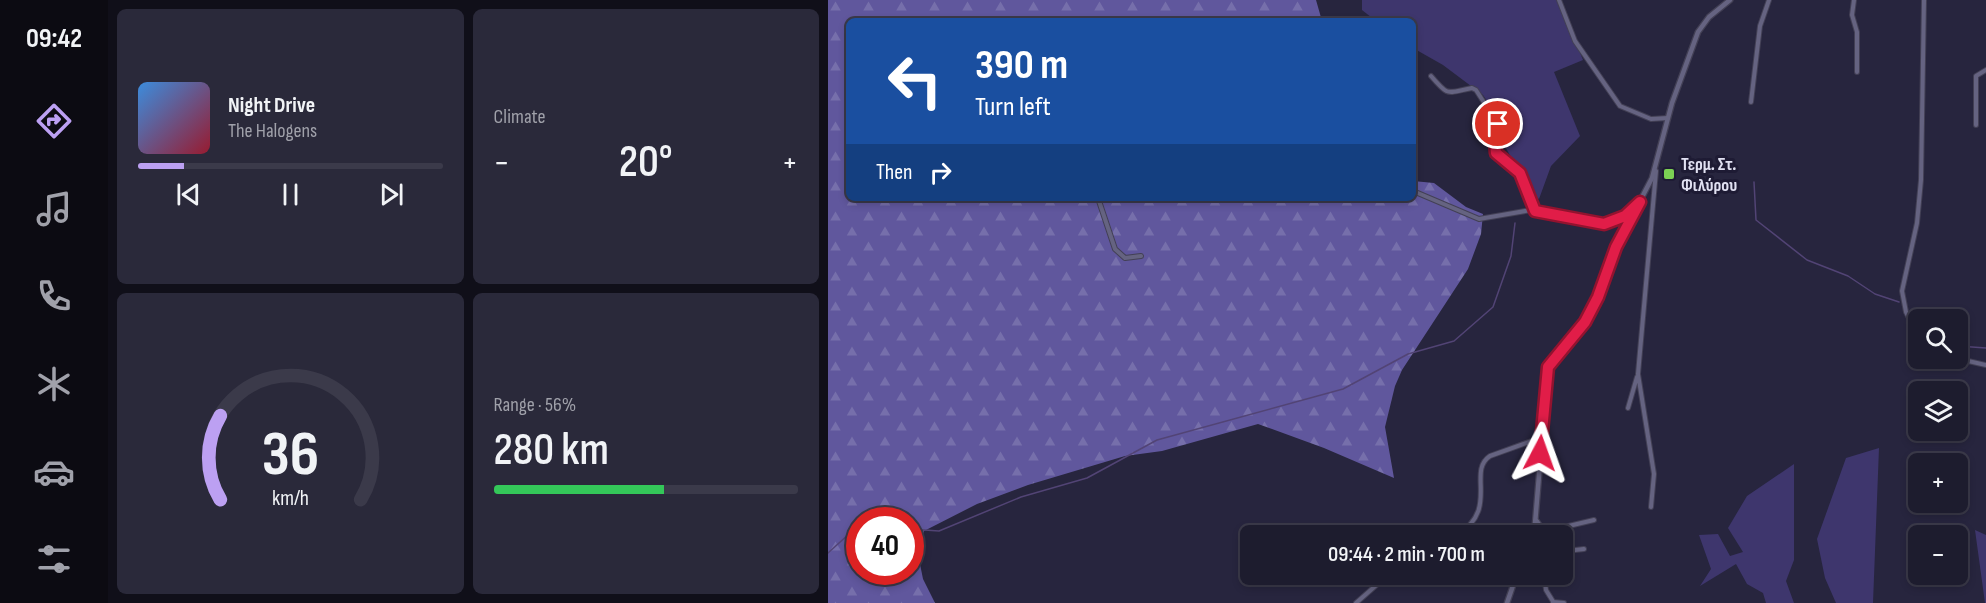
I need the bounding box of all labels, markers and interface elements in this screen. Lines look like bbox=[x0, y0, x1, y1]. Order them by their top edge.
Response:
text: 09:42 bbox=[26, 23, 82, 55]
text: 390 m bbox=[975, 40, 1068, 91]
icon: left bbox=[876, 42, 954, 120]
text: Turn left bbox=[975, 91, 1051, 123]
text: Night Drive bbox=[228, 92, 315, 119]
pin bbox=[1472, 98, 1523, 149]
icon: directions bbox=[33, 100, 75, 142]
text: Climate bbox=[494, 105, 546, 129]
icon: arrive bbox=[1481, 107, 1514, 140]
text: The Halogens bbox=[228, 119, 317, 143]
text: 20° bbox=[619, 135, 673, 190]
text: − bbox=[494, 143, 510, 183]
text: + bbox=[782, 143, 798, 183]
place label: Τερμ. Στ. Φιλύρου bbox=[1681, 154, 1737, 196]
icon: right bbox=[924, 156, 957, 189]
text: Then bbox=[876, 159, 912, 186]
marker: Τερμ. Στ. Φιλύρου bbox=[1662, 167, 1676, 181]
icon: previous bbox=[172, 178, 205, 211]
icon: pause bbox=[274, 178, 307, 211]
icon: next bbox=[375, 178, 408, 211]
icon: music bbox=[33, 188, 75, 230]
icon: phone bbox=[33, 275, 75, 317]
map controls bbox=[1908, 309, 1968, 585]
button: search bbox=[1908, 309, 1968, 369]
icon: climate bbox=[33, 363, 75, 405]
button: layers bbox=[1908, 381, 1968, 441]
text: Range · 56% bbox=[494, 393, 576, 417]
text: 36 bbox=[262, 418, 319, 493]
position arrow bbox=[1508, 421, 1572, 485]
text: 280 km bbox=[494, 423, 609, 478]
icon: car bbox=[33, 451, 75, 493]
button: + bbox=[1908, 453, 1968, 513]
text: km/h bbox=[272, 487, 309, 512]
speed limit sign: 40 bbox=[846, 507, 924, 585]
button: − bbox=[1908, 525, 1968, 585]
icon: filters bbox=[33, 538, 75, 580]
text: 09:44 · 2 min · 700 m bbox=[1328, 541, 1485, 568]

